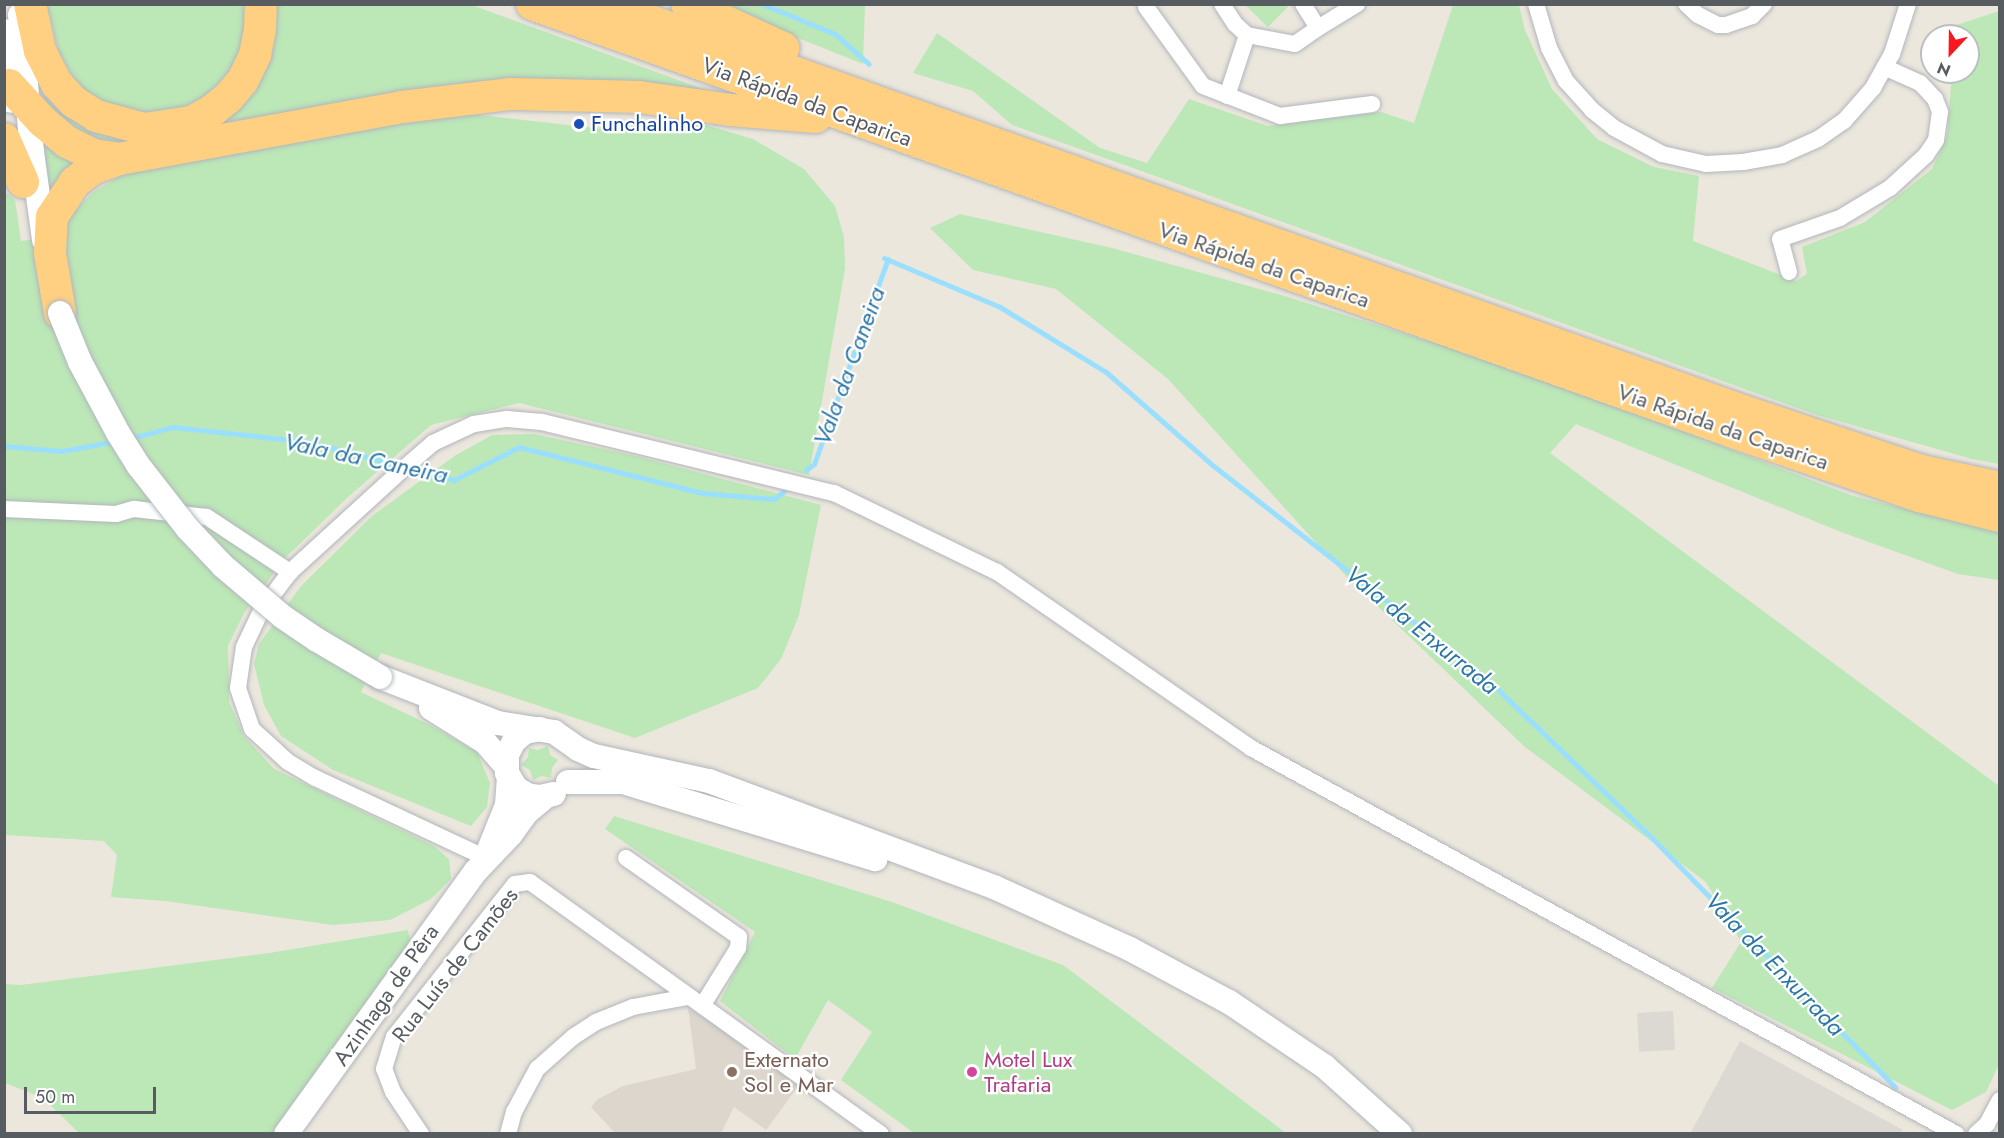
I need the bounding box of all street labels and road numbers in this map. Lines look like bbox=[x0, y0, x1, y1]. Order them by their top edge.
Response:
street label: Via Rápida da Caparica bbox=[699, 52, 915, 152]
street label: Via Rápida da Caparica bbox=[1155, 217, 1373, 313]
street label: Via Rápida da Caparica bbox=[1614, 379, 1832, 475]
street label: Rua Luís de Camões bbox=[386, 883, 524, 1047]
street label: Azinhaga de Pêra bbox=[328, 919, 444, 1071]

